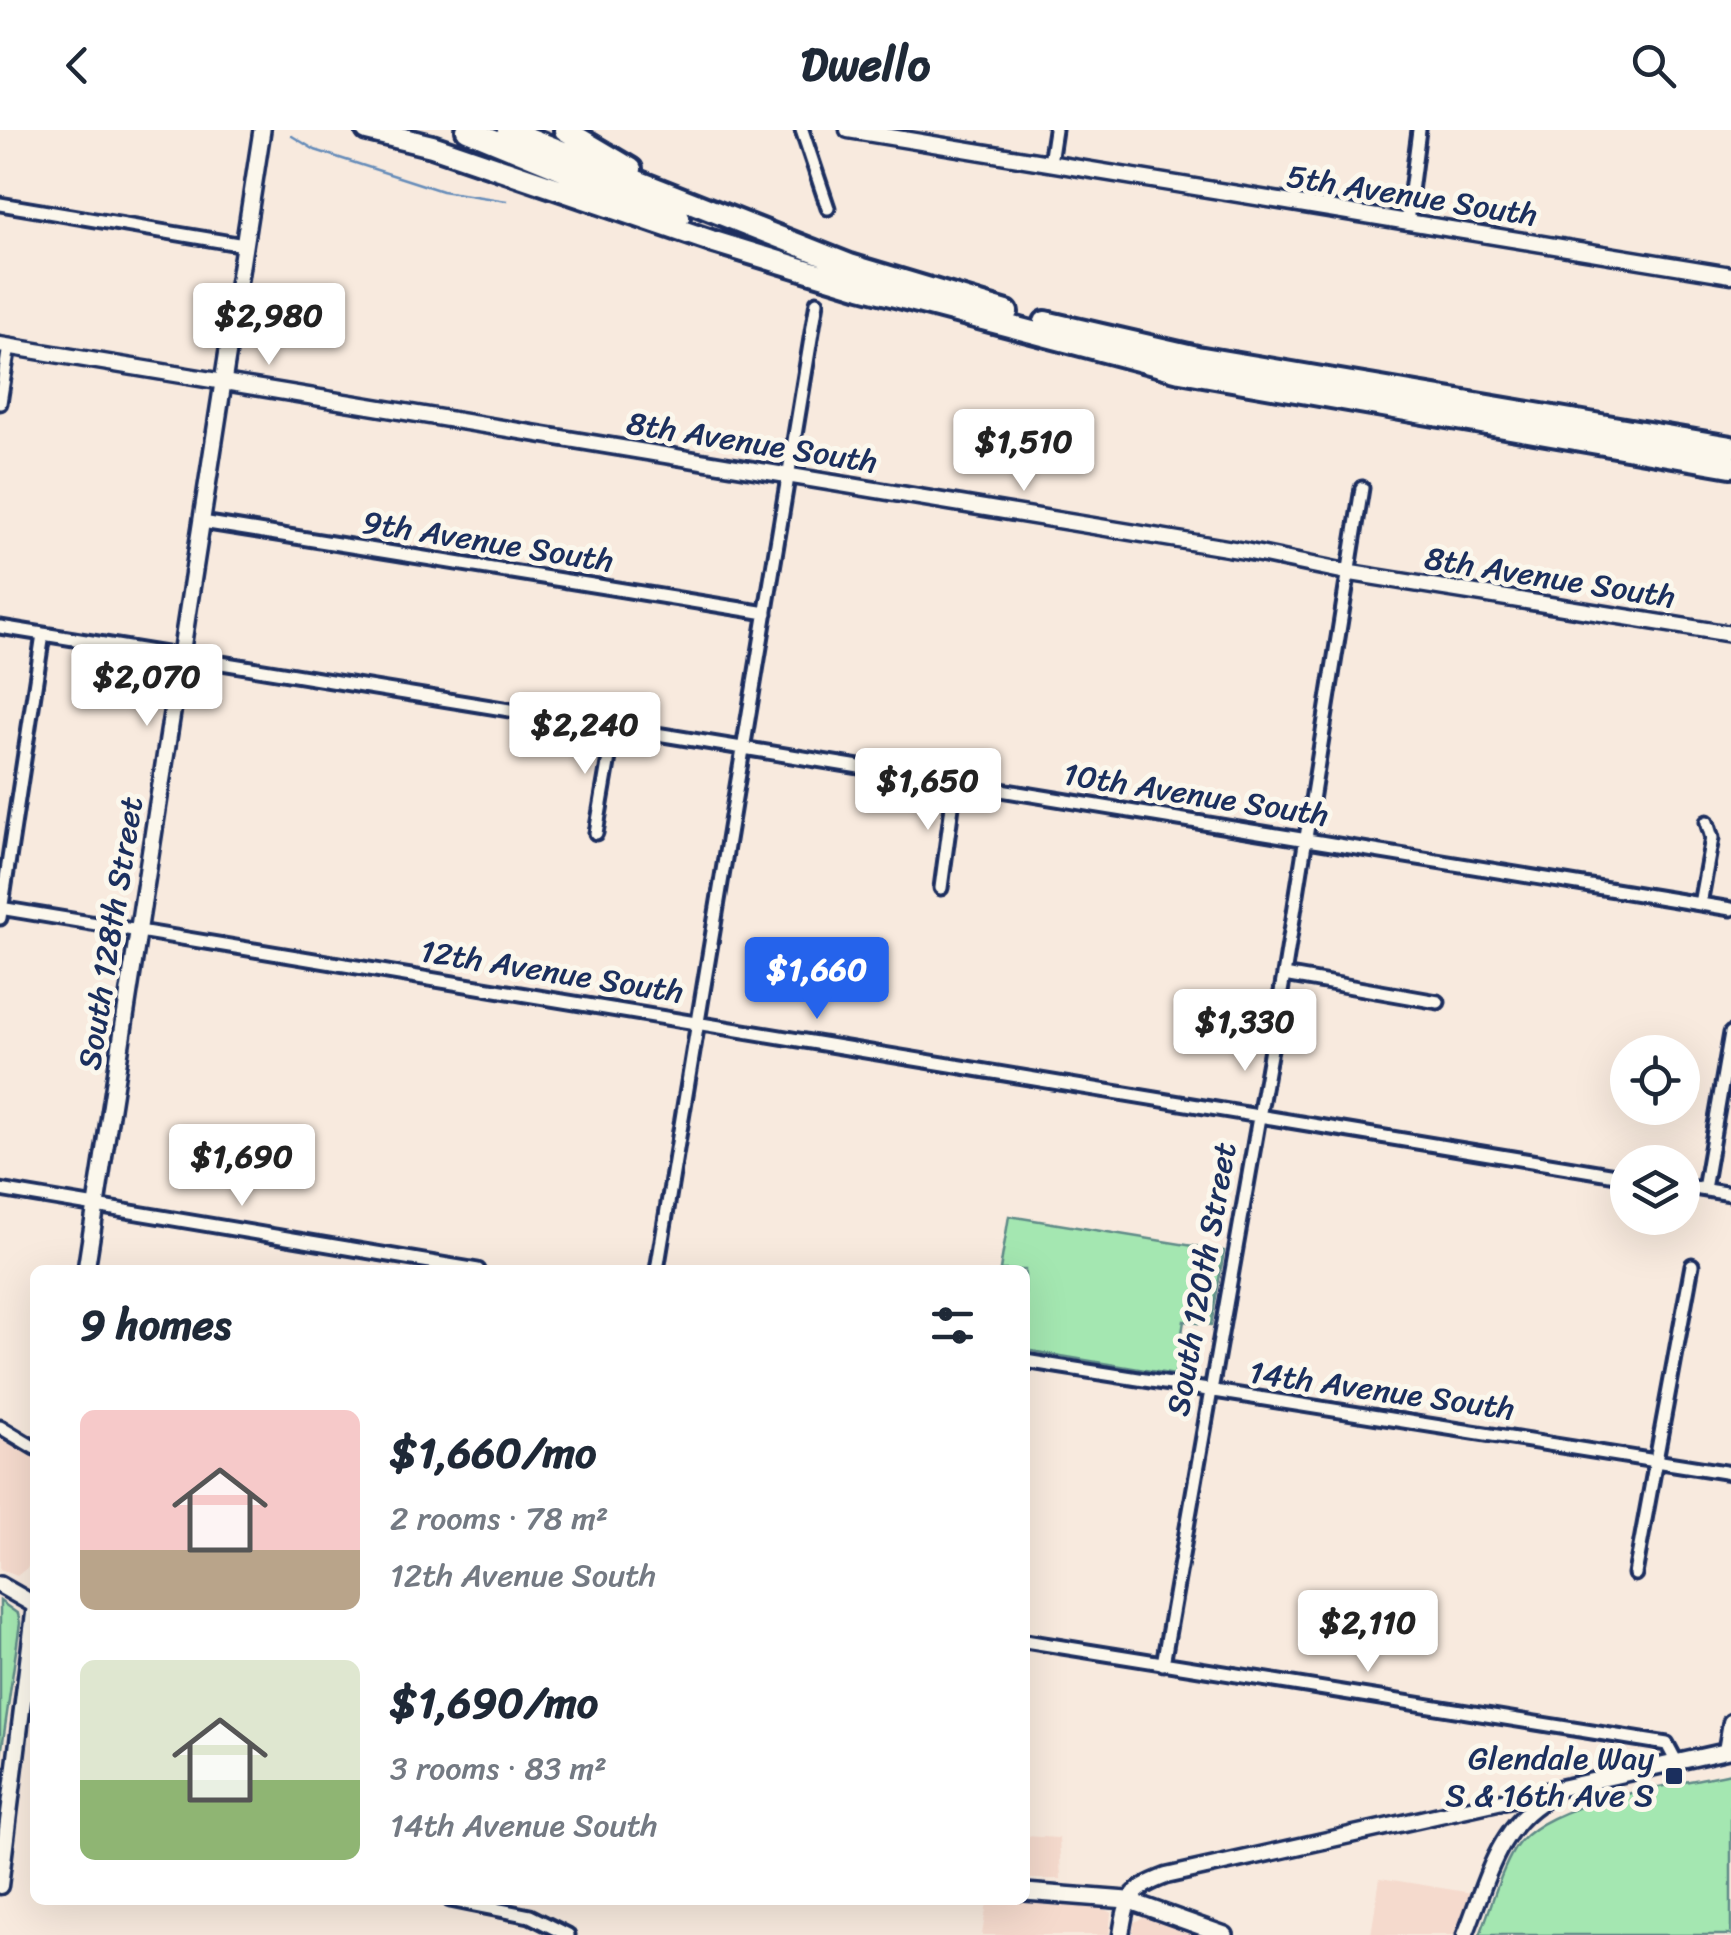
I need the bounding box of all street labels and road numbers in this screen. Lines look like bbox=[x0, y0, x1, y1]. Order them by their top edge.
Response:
street label: 5th Avenue South bbox=[1282, 148, 1542, 243]
street label: 8th Avenue South bbox=[622, 395, 881, 490]
street label: 9th Avenue South bbox=[358, 494, 618, 589]
street label: 8th Avenue South bbox=[1420, 530, 1679, 625]
street label: 10th Avenue South bbox=[1059, 745, 1333, 844]
street label: South 128th Street bbox=[61, 792, 160, 1074]
street label: 12th Avenue South bbox=[416, 923, 688, 1020]
street label: South 120th Street bbox=[1149, 1138, 1254, 1420]
street label: 14th Avenue South bbox=[1246, 1344, 1518, 1437]

